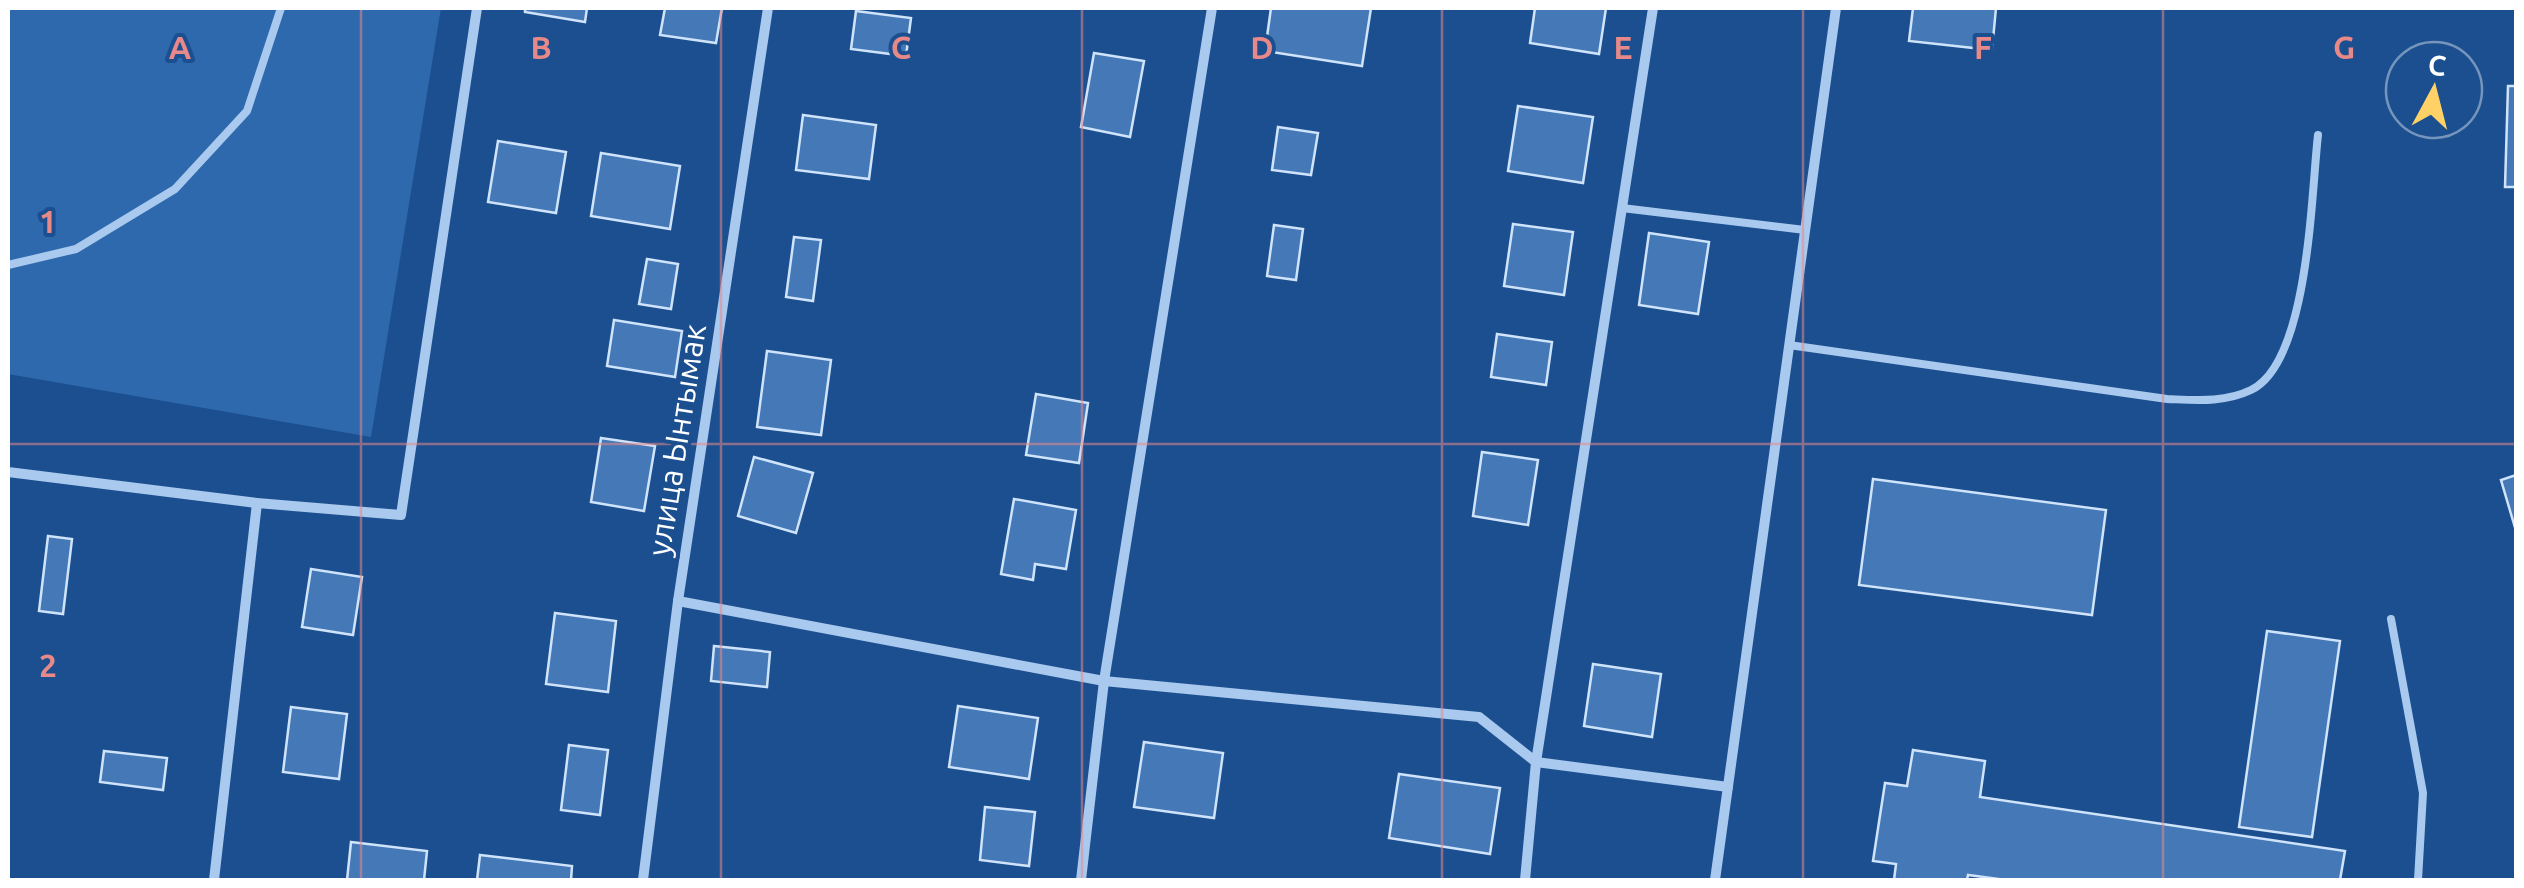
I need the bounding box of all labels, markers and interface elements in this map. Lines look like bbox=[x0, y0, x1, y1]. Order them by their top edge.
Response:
text: A bbox=[169, 29, 192, 65]
text: B bbox=[530, 29, 552, 65]
text: C bbox=[891, 29, 911, 65]
text: D bbox=[1250, 29, 1274, 65]
text: E bbox=[1613, 29, 1633, 65]
text: F bbox=[1974, 29, 1992, 65]
text: G bbox=[2333, 29, 2355, 65]
north arrow bbox=[2384, 40, 2484, 140]
text: С bbox=[2426, 48, 2448, 81]
text: 1 bbox=[39, 203, 57, 239]
street label: улица Ынтымак bbox=[640, 321, 712, 558]
text: 2 bbox=[39, 647, 57, 683]

